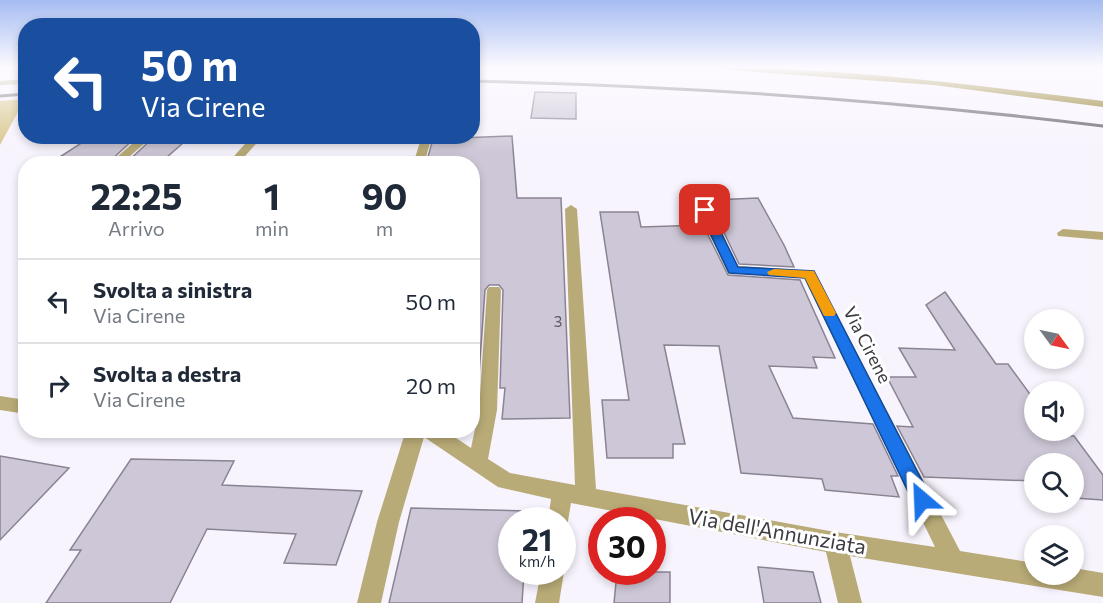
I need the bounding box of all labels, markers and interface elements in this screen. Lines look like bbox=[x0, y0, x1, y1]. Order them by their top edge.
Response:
text: 50 m bbox=[141, 38, 238, 90]
icon: left bbox=[42, 42, 120, 120]
text: Via Cirene bbox=[141, 90, 265, 123]
text: 22:25 bbox=[90, 173, 182, 217]
text: 1 bbox=[264, 173, 280, 217]
text: 90 bbox=[361, 173, 408, 217]
pin bbox=[679, 184, 730, 235]
icon: arrive bbox=[688, 193, 721, 226]
text: Arrivo bbox=[108, 216, 165, 240]
text: min bbox=[255, 216, 289, 240]
text: m bbox=[376, 216, 393, 240]
text: Svolta a sinistra bbox=[93, 276, 252, 303]
icon: left bbox=[42, 285, 75, 318]
text: 50 m bbox=[406, 288, 456, 315]
text: Via Cirene bbox=[93, 303, 185, 327]
street label: Via Cirene bbox=[839, 303, 897, 387]
north arrow bbox=[1024, 309, 1084, 369]
map controls bbox=[1024, 309, 1084, 585]
house number: 3 bbox=[554, 312, 562, 330]
text: Svolta a destra bbox=[93, 360, 241, 387]
icon: right bbox=[42, 369, 75, 402]
text: 20 m bbox=[406, 372, 456, 399]
button: sound bbox=[1024, 381, 1084, 441]
text: Via Cirene bbox=[93, 387, 185, 411]
button: search bbox=[1024, 453, 1084, 513]
position arrow bbox=[890, 468, 954, 532]
street label: Via dell'Annunziata bbox=[686, 503, 868, 559]
speed limit sign: 30 bbox=[588, 507, 666, 585]
text: 21 bbox=[522, 520, 552, 557]
button: layers bbox=[1024, 525, 1084, 585]
text: km/h bbox=[519, 552, 555, 570]

